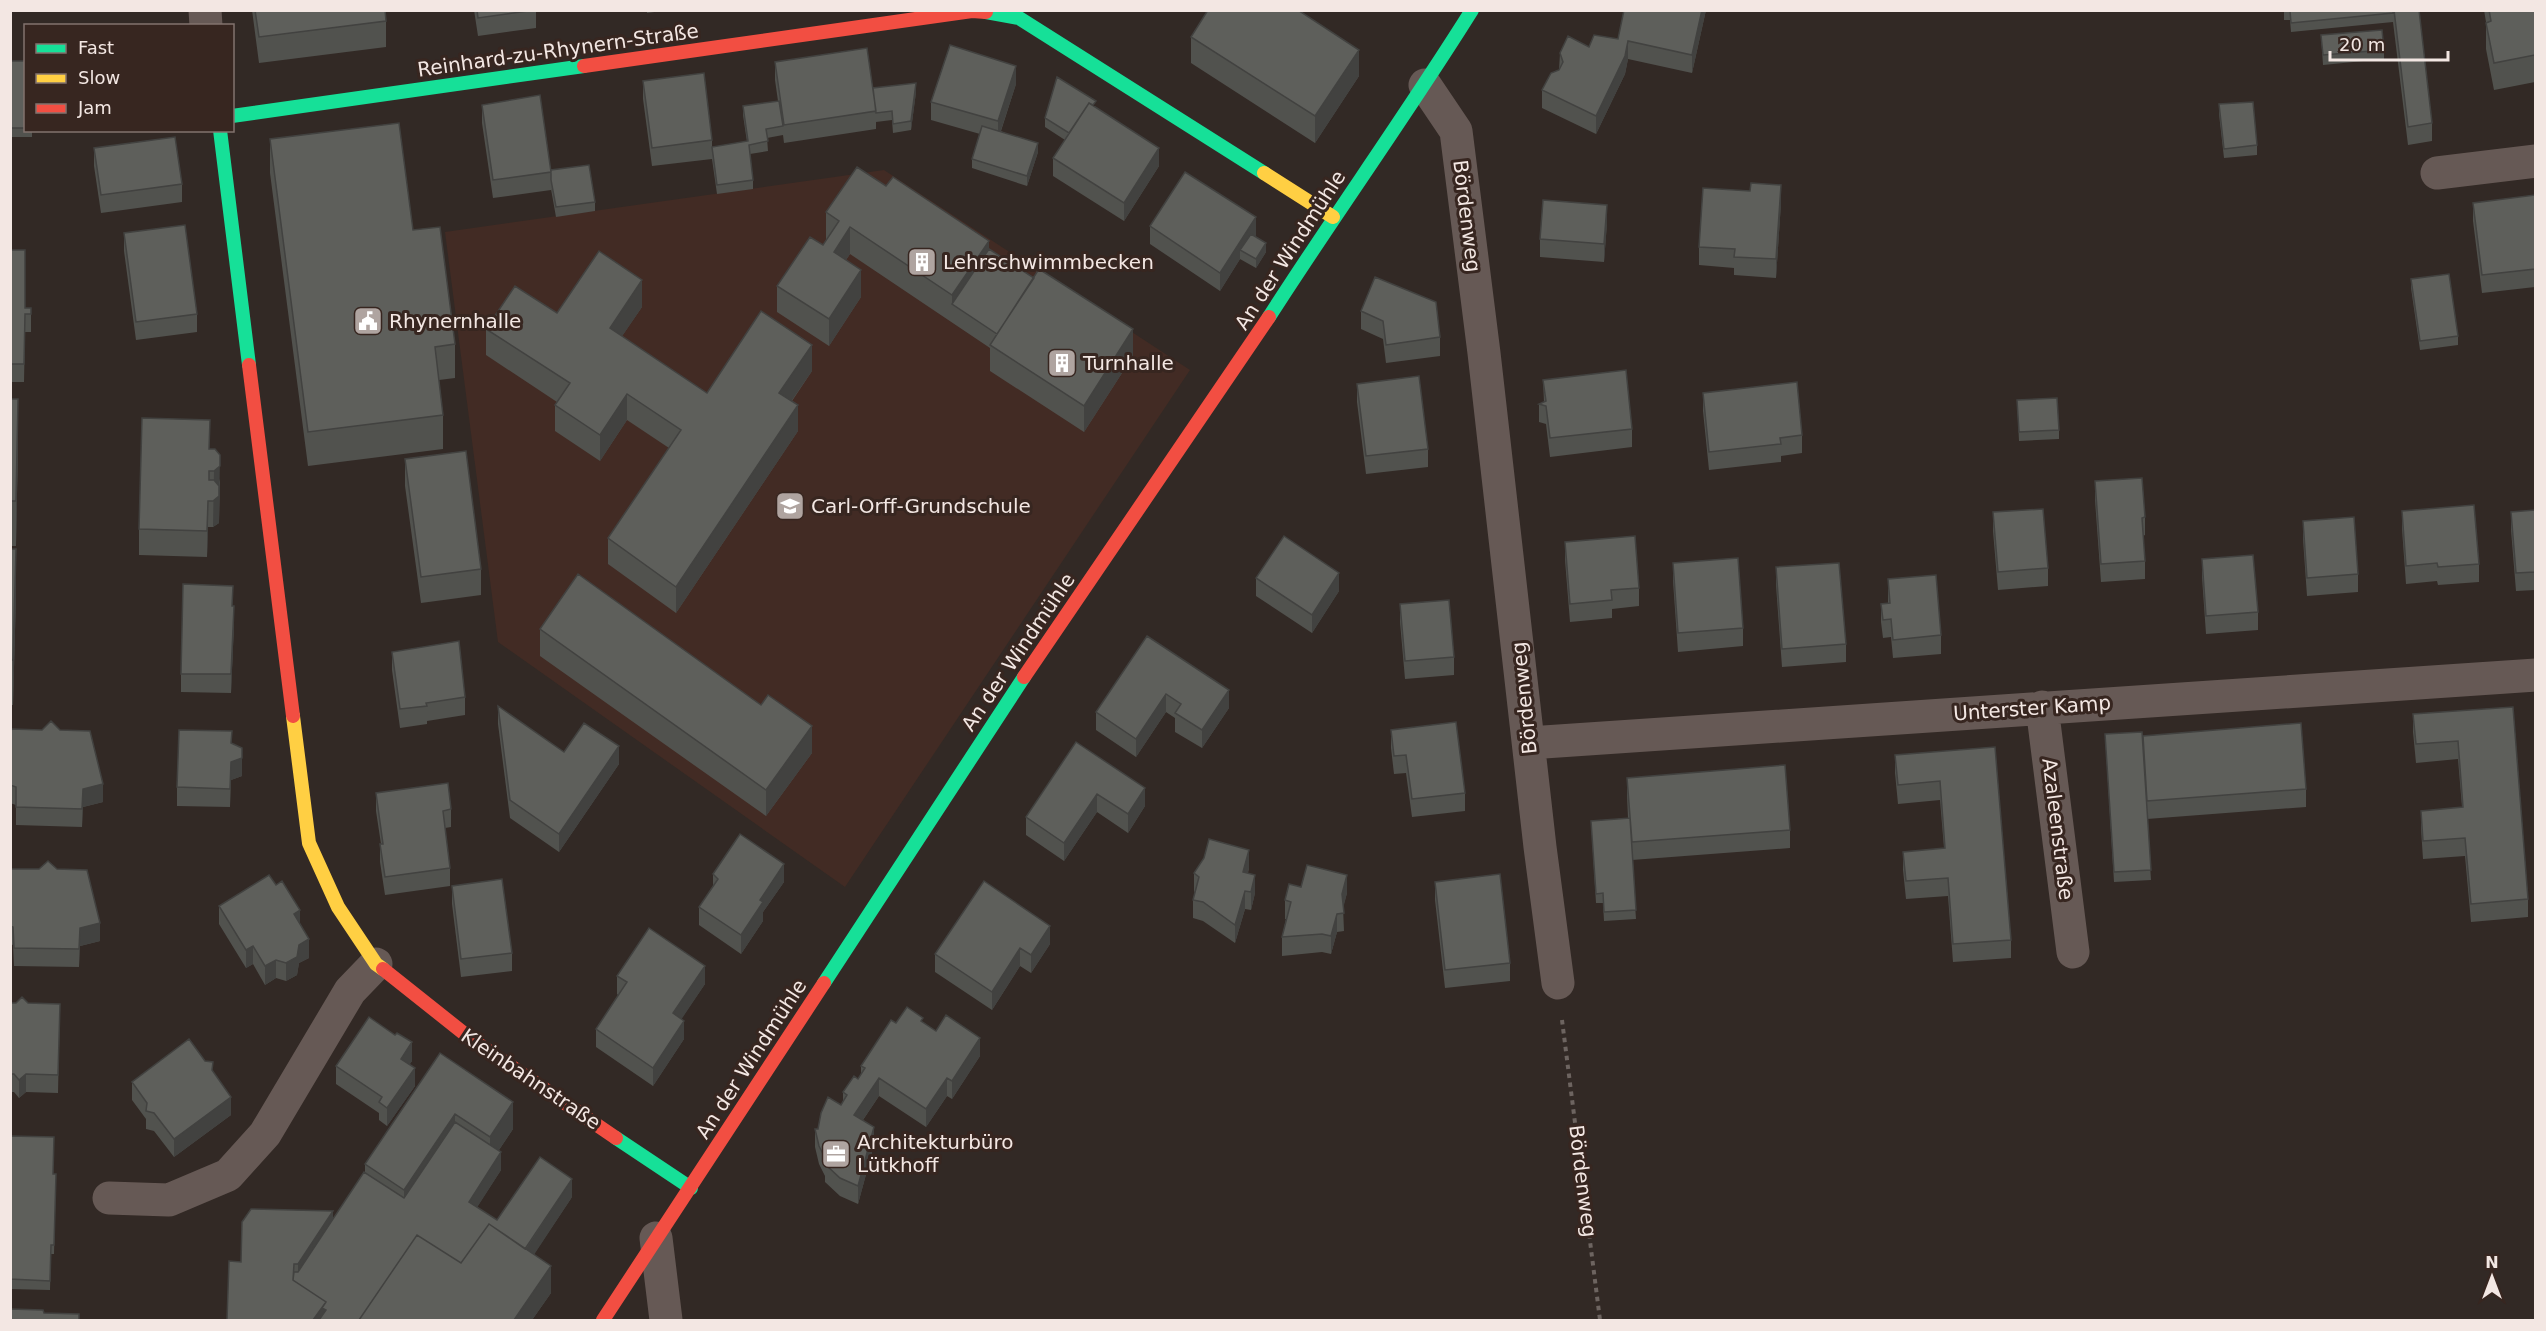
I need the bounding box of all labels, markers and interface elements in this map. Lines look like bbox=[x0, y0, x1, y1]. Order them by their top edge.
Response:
street label: Reinhard-zu-Rhynern-Straße bbox=[416, 18, 700, 82]
legend bbox=[24, 24, 234, 132]
scale bar bbox=[2330, 24, 2448, 62]
text: 20 m bbox=[2339, 34, 2385, 55]
text: Fast bbox=[78, 37, 114, 58]
text: Slow bbox=[78, 67, 120, 88]
text: Jam bbox=[77, 97, 112, 118]
street label: Bördenweg bbox=[1448, 159, 1486, 273]
street label: An der Windmühle bbox=[1229, 166, 1351, 334]
building icon: Lehrschwimmbecken bbox=[906, 246, 938, 278]
place label: Lehrschwimmbecken bbox=[943, 250, 1154, 274]
public building icon: Rhynernhalle bbox=[352, 305, 384, 337]
place label: Rhynernhalle bbox=[389, 309, 521, 333]
building icon: Turnhalle bbox=[1046, 347, 1078, 379]
place label: Turnhalle bbox=[1082, 351, 1174, 375]
school or university icon: Carl-Orff-Grundschule bbox=[774, 490, 806, 522]
place label: Carl-Orff-Grundschule bbox=[811, 494, 1031, 518]
street label: An der Windmühle bbox=[956, 568, 1080, 736]
street label: Bördenweg bbox=[1506, 641, 1542, 755]
street label: Unterster Kamp bbox=[1952, 691, 2112, 725]
street label: Azaleenstraße bbox=[2037, 757, 2079, 901]
street label: An der Windmühle bbox=[690, 975, 812, 1143]
street label: Kleinbahnstraße bbox=[457, 1023, 605, 1135]
street label: Bördenweg bbox=[1564, 1124, 1602, 1238]
place label: Architekturbüro Lütkhoff bbox=[857, 1130, 1014, 1177]
office icon: Architekturbüro Lütkhoff bbox=[820, 1138, 852, 1170]
north arrow bbox=[2462, 1247, 2522, 1307]
text: N bbox=[2485, 1253, 2499, 1272]

